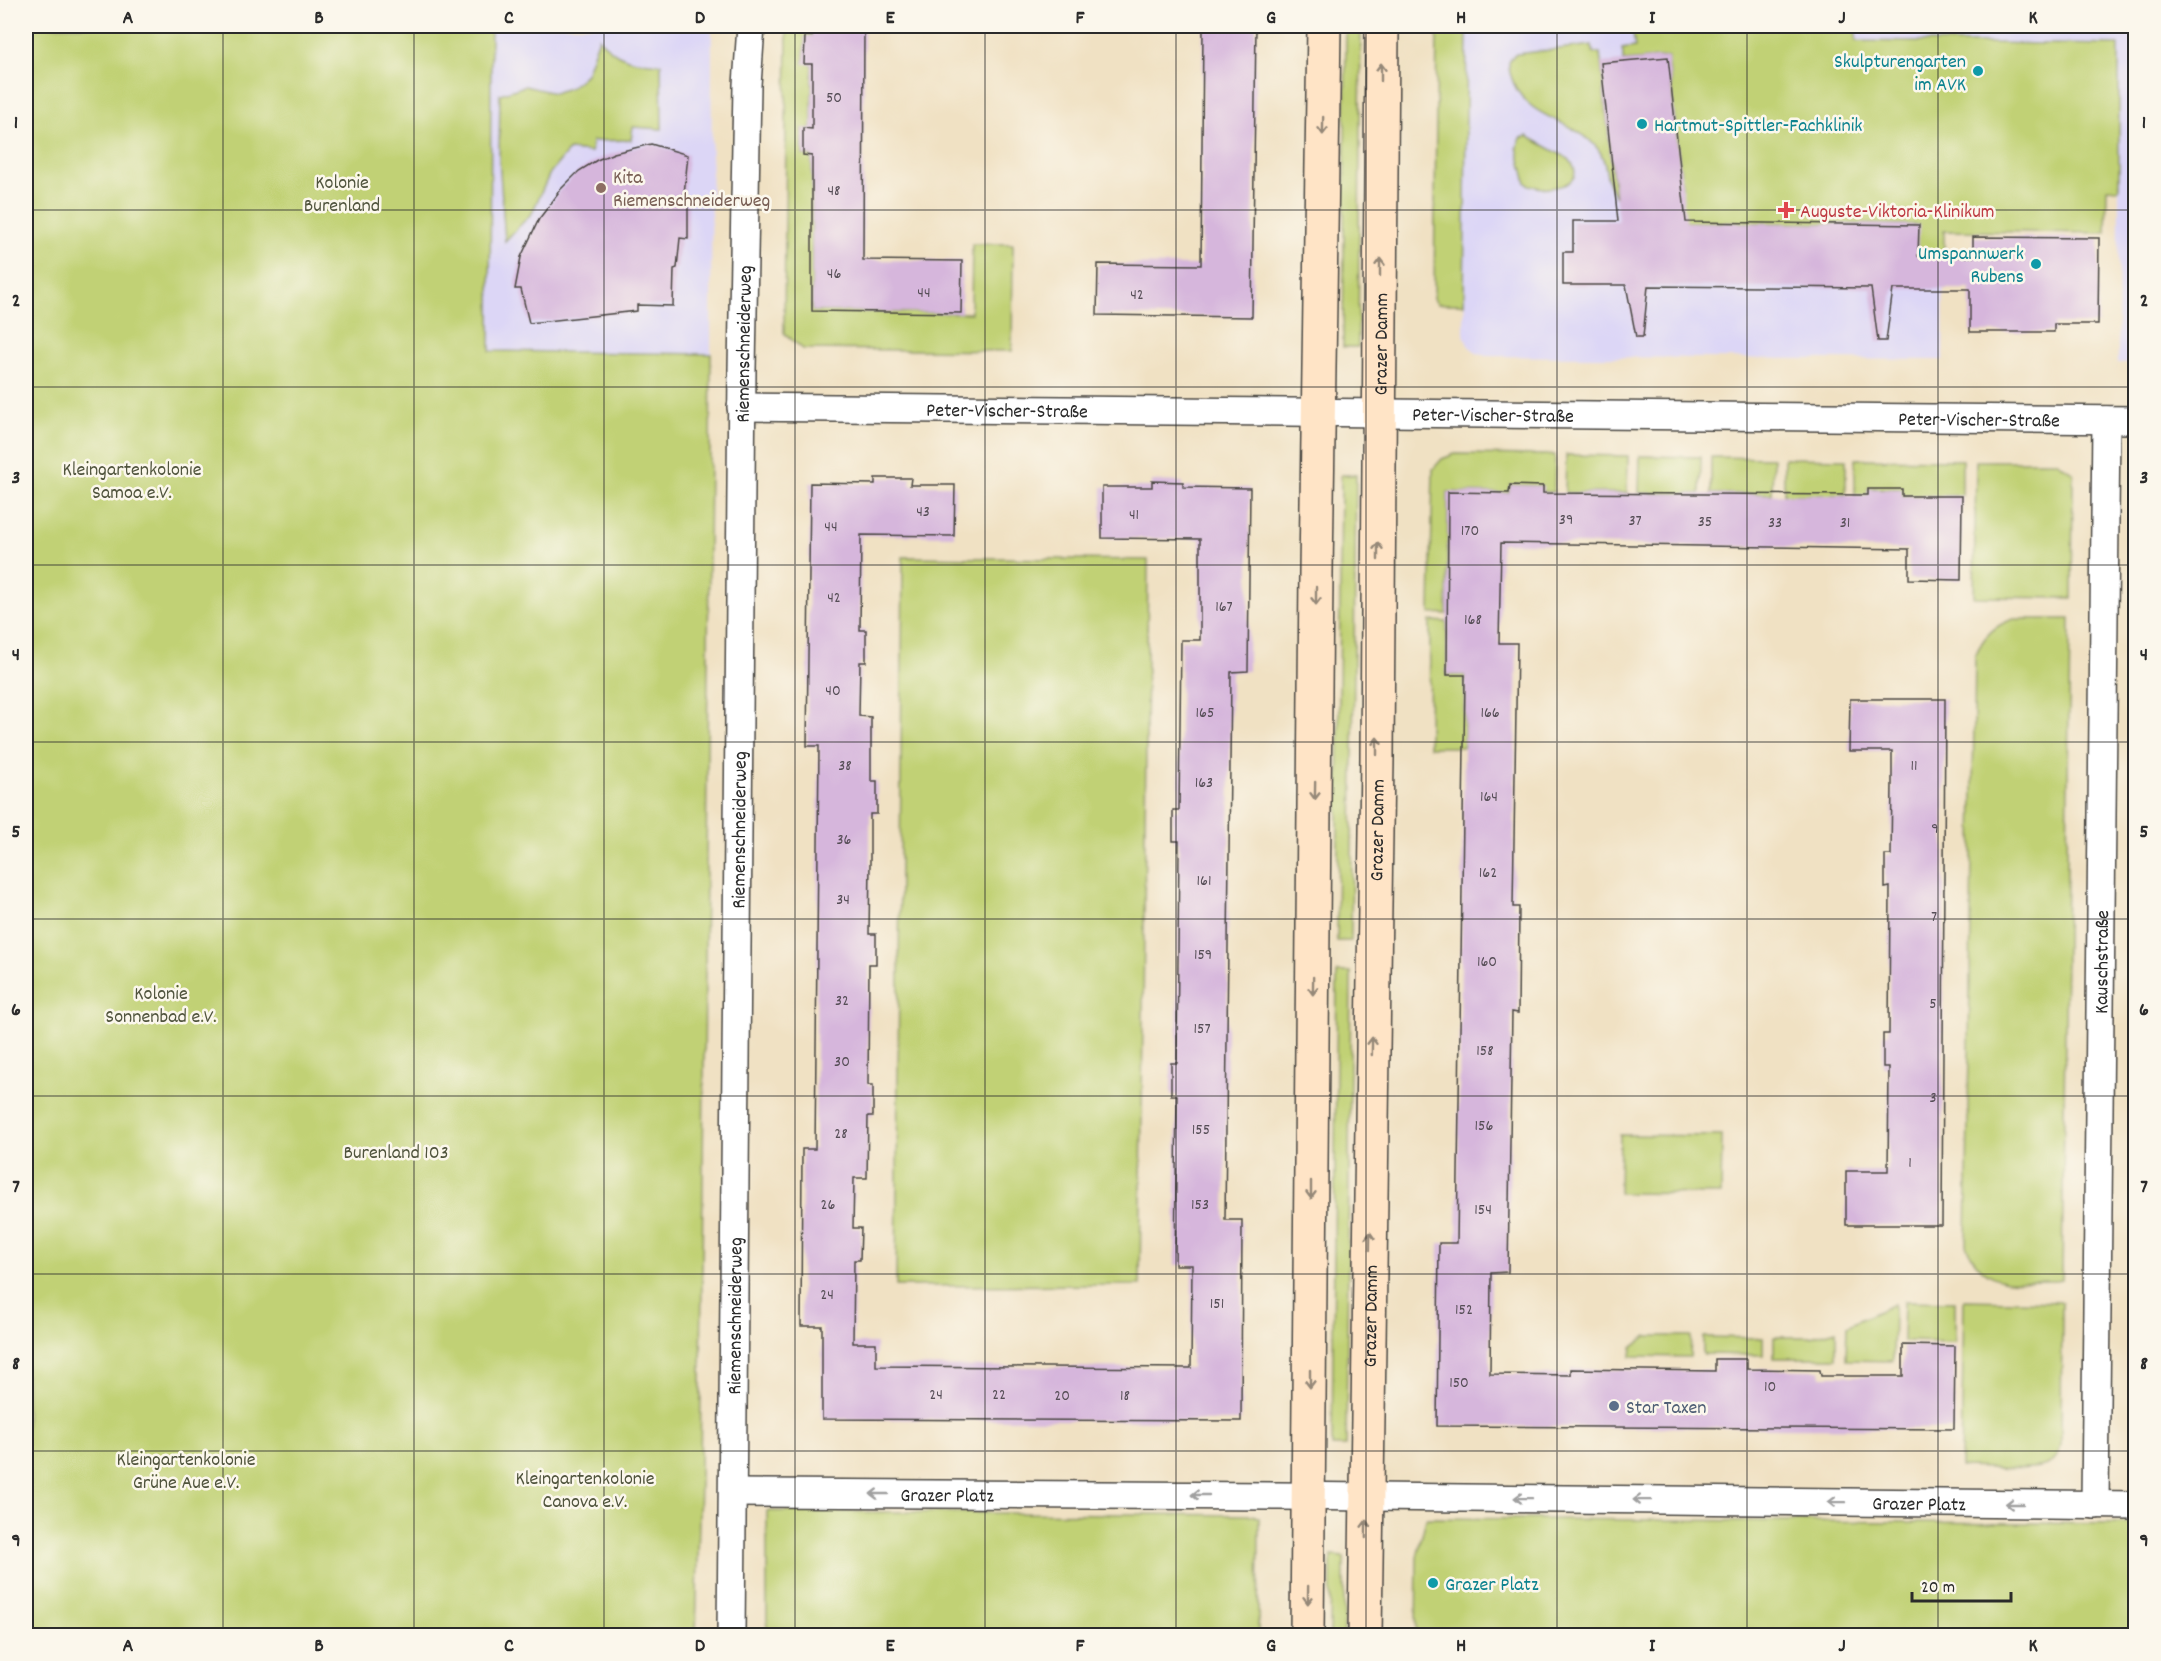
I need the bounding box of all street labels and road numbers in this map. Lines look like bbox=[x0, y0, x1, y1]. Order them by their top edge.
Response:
street label: Riemenschneiderweg bbox=[731, 265, 761, 423]
street label: Grazer Damm bbox=[1368, 293, 1397, 395]
street label: Peter-Vischer-Straße bbox=[926, 398, 1088, 427]
street label: Peter-Vischer-Straße bbox=[1412, 402, 1574, 432]
street label: Peter-Vischer-Straße bbox=[1898, 407, 2060, 436]
street label: Riemenschneiderweg bbox=[726, 751, 756, 909]
street label: Grazer Damm bbox=[1364, 779, 1394, 882]
street label: Kauschstraße bbox=[2089, 910, 2118, 1014]
street label: Riemenschneiderweg bbox=[722, 1237, 751, 1395]
street label: Grazer Damm bbox=[1358, 1265, 1387, 1368]
street label: Grazer Platz bbox=[900, 1483, 994, 1511]
street label: Grazer Platz bbox=[1872, 1491, 1966, 1520]

